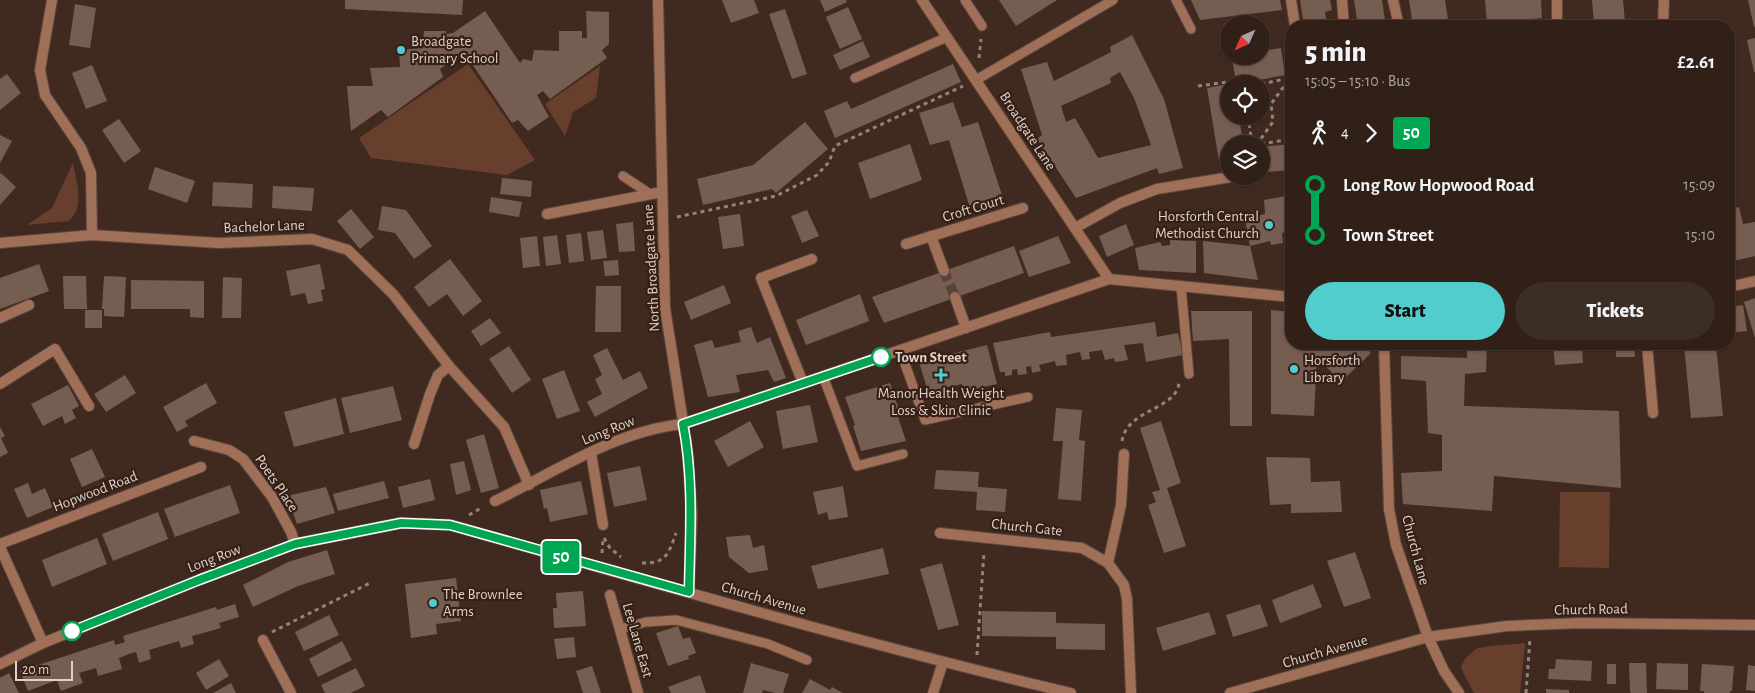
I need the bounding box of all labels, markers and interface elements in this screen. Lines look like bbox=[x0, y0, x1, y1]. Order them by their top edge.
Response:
north arrow bbox=[1220, 15, 1270, 65]
map controls bbox=[1220, 15, 1270, 185]
place label: Broadgate Primary School bbox=[411, 34, 499, 66]
text: 5 min bbox=[1305, 39, 1367, 67]
marker: Broadgate Primary School bbox=[395, 44, 407, 56]
text: £2.61 bbox=[1677, 53, 1715, 72]
text: 15:05 – 15:10 · Bus bbox=[1305, 73, 1410, 89]
button: locate bbox=[1220, 75, 1270, 125]
street label: Broadgate Lane bbox=[997, 89, 1059, 173]
icon: walk bbox=[1305, 119, 1333, 147]
icon: forward bbox=[1357, 119, 1385, 147]
text: 4 bbox=[1341, 124, 1349, 140]
text: 50 bbox=[1403, 124, 1420, 142]
button: layers bbox=[1220, 135, 1270, 185]
text: Long Row Hopwood Road bbox=[1343, 176, 1534, 195]
text: 15:09 bbox=[1683, 177, 1715, 193]
street label: Croft Court bbox=[941, 192, 1006, 225]
street label: North Broadgate Lane bbox=[641, 204, 662, 332]
place label: Horsforth Central Methodist Church bbox=[1155, 209, 1259, 241]
street label: Bachelor Lane bbox=[223, 218, 305, 235]
marker: Horsforth Central Methodist Church bbox=[1263, 219, 1275, 231]
text: Town Street bbox=[1343, 226, 1434, 245]
text: 15:10 bbox=[1685, 227, 1715, 243]
button: Start bbox=[1305, 282, 1505, 340]
button: Tickets bbox=[1515, 282, 1715, 340]
marker: Town Street bbox=[871, 347, 891, 367]
place label: Town Street bbox=[895, 350, 967, 365]
place label: Horsforth Library bbox=[1304, 353, 1361, 385]
marker: Horsforth Library bbox=[1288, 363, 1300, 375]
marker: Manor Health Weight Loss & Skin Clinic bbox=[934, 368, 948, 382]
place label: Manor Health Weight Loss & Skin Clinic bbox=[878, 386, 1004, 418]
street label: Long Row bbox=[579, 413, 637, 448]
street label: Poets Place bbox=[252, 452, 301, 515]
street label: Hopwood Road bbox=[51, 468, 140, 515]
street label: Church Lane bbox=[1399, 514, 1432, 587]
street label: Church Gate bbox=[991, 516, 1063, 539]
street label: Long Row bbox=[185, 541, 243, 575]
line badge: 50 bbox=[538, 541, 584, 573]
text: 50 bbox=[552, 548, 570, 566]
street label: Church Avenue bbox=[720, 579, 808, 618]
place label: The Brownlee Arms bbox=[443, 587, 523, 619]
marker: The Brownlee Arms bbox=[427, 597, 439, 609]
street label: Lee Lane East bbox=[620, 601, 655, 679]
street label: Church Road bbox=[1554, 601, 1628, 618]
unlabelled marker bbox=[62, 621, 82, 641]
street label: Church Avenue bbox=[1281, 632, 1369, 671]
scale bar bbox=[15, 658, 72, 681]
text: 20 m bbox=[22, 663, 49, 677]

